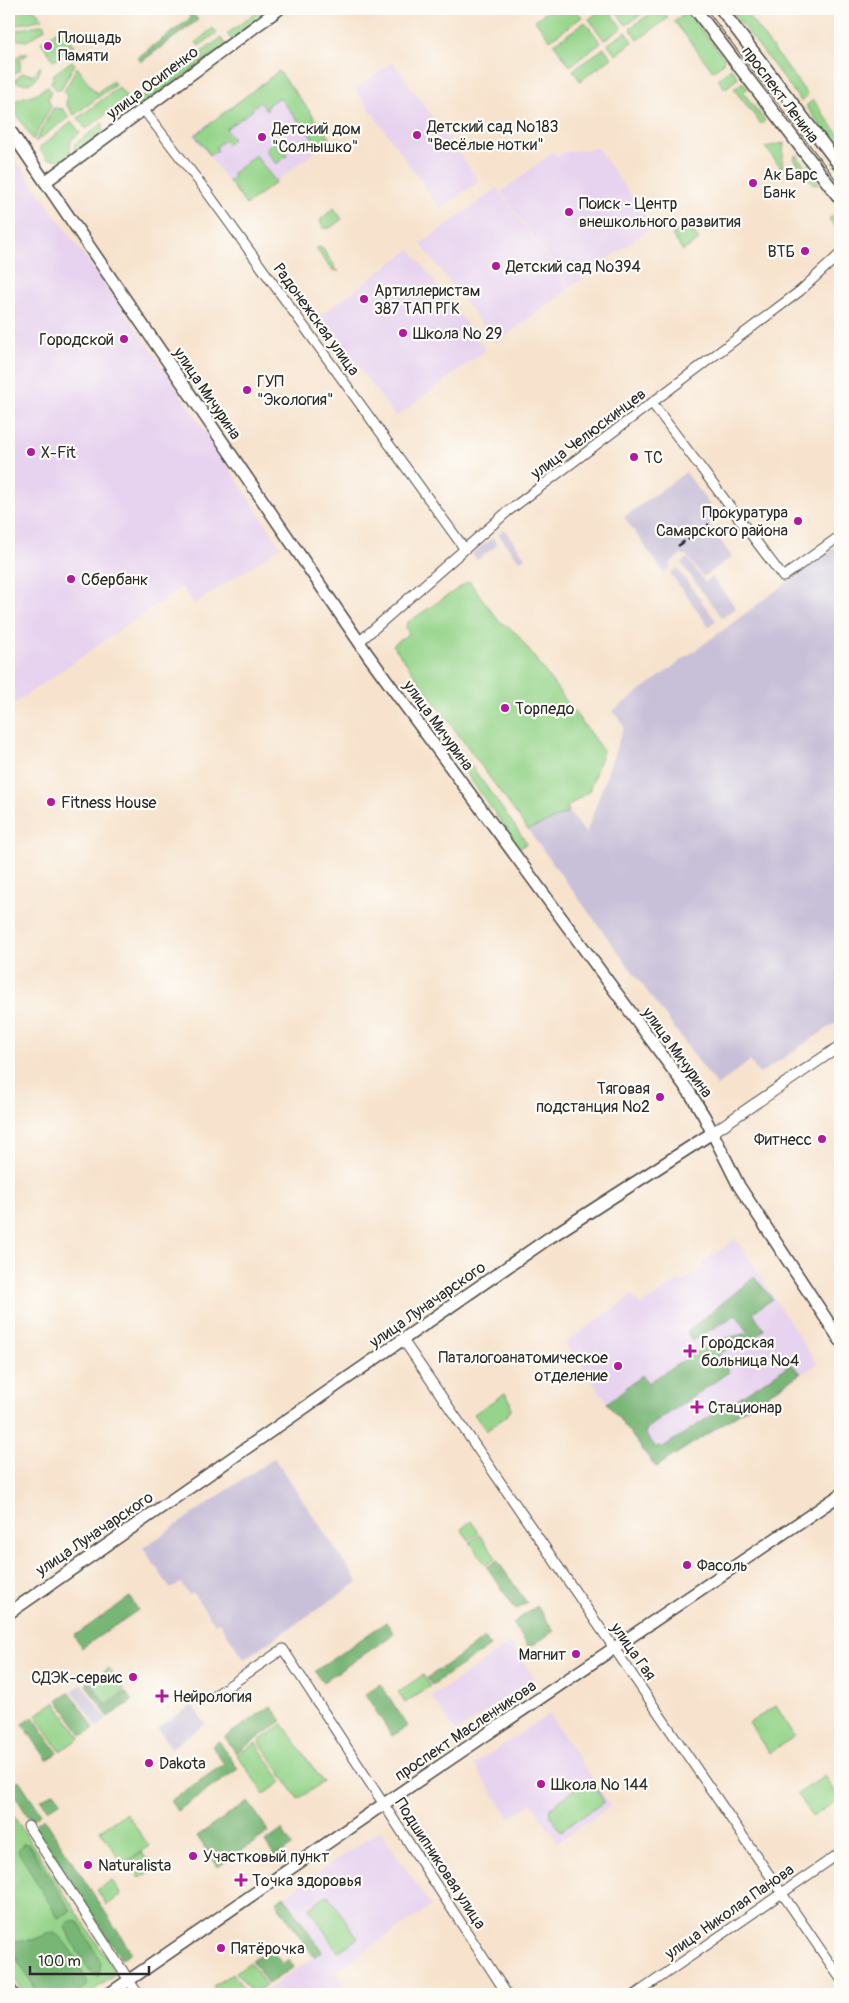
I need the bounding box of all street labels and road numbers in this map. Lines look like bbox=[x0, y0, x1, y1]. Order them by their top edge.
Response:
street label: улица Осипенко bbox=[102, 42, 203, 124]
street label: проспект Ленина bbox=[737, 42, 823, 147]
street label: Радонежская улица bbox=[269, 259, 364, 380]
street label: улица Мичурина bbox=[168, 343, 245, 443]
street label: улица Челюскинцев bbox=[526, 384, 650, 484]
street label: улица Мичурина bbox=[398, 676, 478, 775]
street label: улица Мичурина bbox=[637, 1003, 717, 1102]
street label: улица Луначарского bbox=[365, 1257, 490, 1353]
street label: улица Луначарского bbox=[31, 1487, 157, 1581]
street label: улица Гая bbox=[606, 1618, 660, 1684]
street label: проспект Масленникова bbox=[391, 1676, 540, 1786]
street label: Подшипниковая улица bbox=[390, 1794, 490, 1933]
street label: улица Николая Панова bbox=[660, 1860, 798, 1965]

